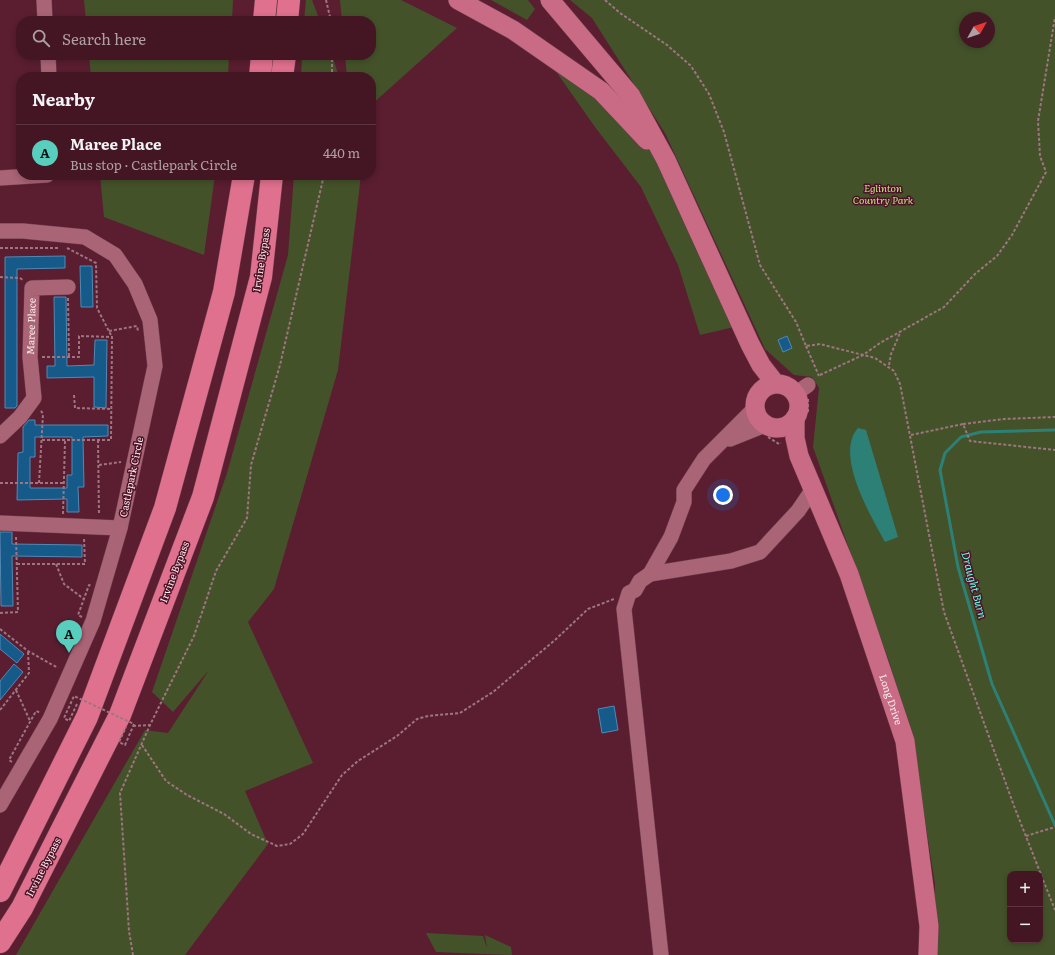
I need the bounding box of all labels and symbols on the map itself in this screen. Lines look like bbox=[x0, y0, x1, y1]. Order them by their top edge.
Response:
north arrow bbox=[959, 12, 995, 48]
park label: Eglinton Country Park bbox=[853, 180, 914, 207]
street label: Irvine Bypass bbox=[248, 226, 273, 293]
street label: Maree Place bbox=[22, 298, 39, 355]
street label: Castlepark Circle bbox=[115, 436, 146, 518]
your location bbox=[713, 485, 733, 505]
street label: Irvine Bypass bbox=[155, 539, 192, 605]
water label: Draught Burn bbox=[958, 549, 992, 620]
pin: A bbox=[56, 620, 82, 653]
street label: Long Drive bbox=[876, 672, 907, 727]
street label: Irvine Bypass bbox=[21, 834, 64, 899]

